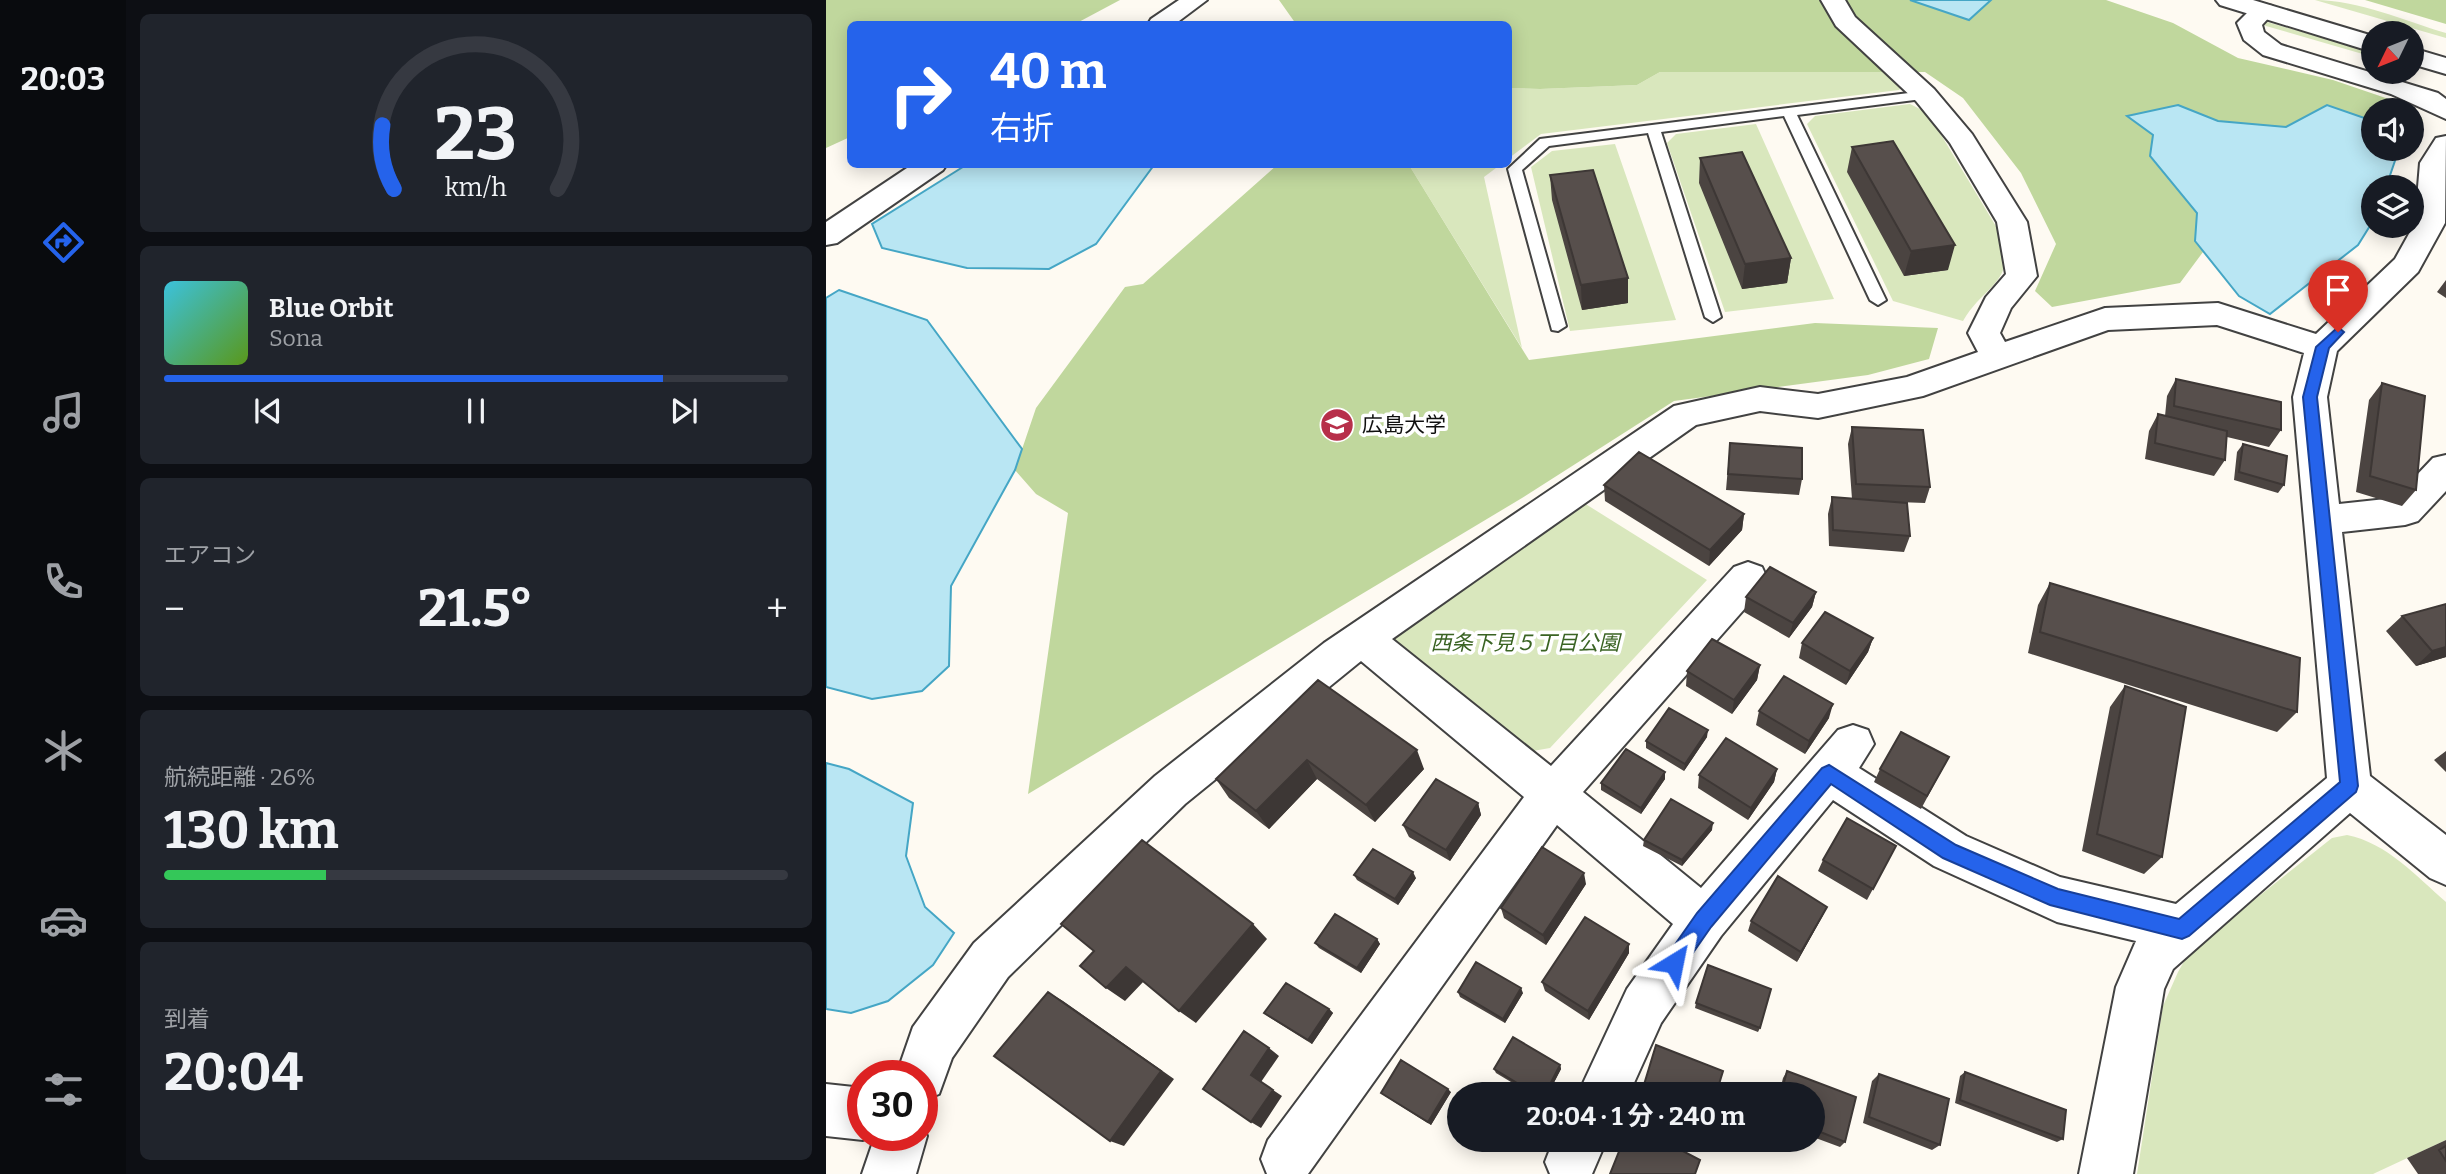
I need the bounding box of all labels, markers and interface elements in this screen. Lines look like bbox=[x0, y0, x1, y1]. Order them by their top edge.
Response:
north arrow bbox=[2361, 21, 2424, 84]
map controls bbox=[2361, 21, 2424, 238]
text: 40 m bbox=[990, 42, 1107, 101]
icon: right bbox=[875, 49, 966, 140]
text: 20:03 bbox=[21, 60, 105, 98]
text: 23 bbox=[435, 91, 517, 178]
button: sound bbox=[2361, 98, 2424, 161]
text: 右折 bbox=[990, 109, 1054, 147]
text: km/h bbox=[445, 173, 507, 203]
button: layers bbox=[2361, 175, 2424, 238]
icon: directions bbox=[39, 218, 88, 267]
pin bbox=[2308, 260, 2368, 332]
icon: arrive bbox=[2319, 271, 2357, 309]
text: Blue Orbit bbox=[269, 293, 393, 324]
text: Sona bbox=[269, 324, 323, 352]
icon: music bbox=[39, 388, 88, 437]
icon: previous bbox=[249, 392, 287, 430]
icon: pause bbox=[457, 392, 495, 430]
icon: next bbox=[665, 392, 703, 430]
school or university icon: 広島大学 bbox=[1318, 406, 1356, 444]
place label: 広島大学 bbox=[1362, 412, 1446, 438]
text: エアコン bbox=[164, 541, 256, 569]
icon: phone bbox=[39, 557, 88, 606]
text: 21.5° bbox=[418, 577, 533, 640]
text: − bbox=[164, 586, 185, 632]
text: + bbox=[766, 586, 788, 632]
park label: 西条下見５丁目公園 bbox=[1431, 630, 1622, 656]
icon: climate bbox=[39, 726, 88, 775]
text: 航続距離 · 26% bbox=[164, 763, 316, 791]
text: 130 km bbox=[164, 799, 339, 862]
icon: car bbox=[39, 896, 88, 945]
position arrow bbox=[1637, 926, 1711, 1000]
text: 到着 bbox=[164, 1005, 210, 1033]
text: 20:04 bbox=[164, 1041, 303, 1104]
speed limit sign: 30 bbox=[847, 1060, 938, 1151]
icon: filters bbox=[39, 1065, 88, 1114]
text: 20:04 · 1 分 · 240 m bbox=[1527, 1101, 1745, 1132]

